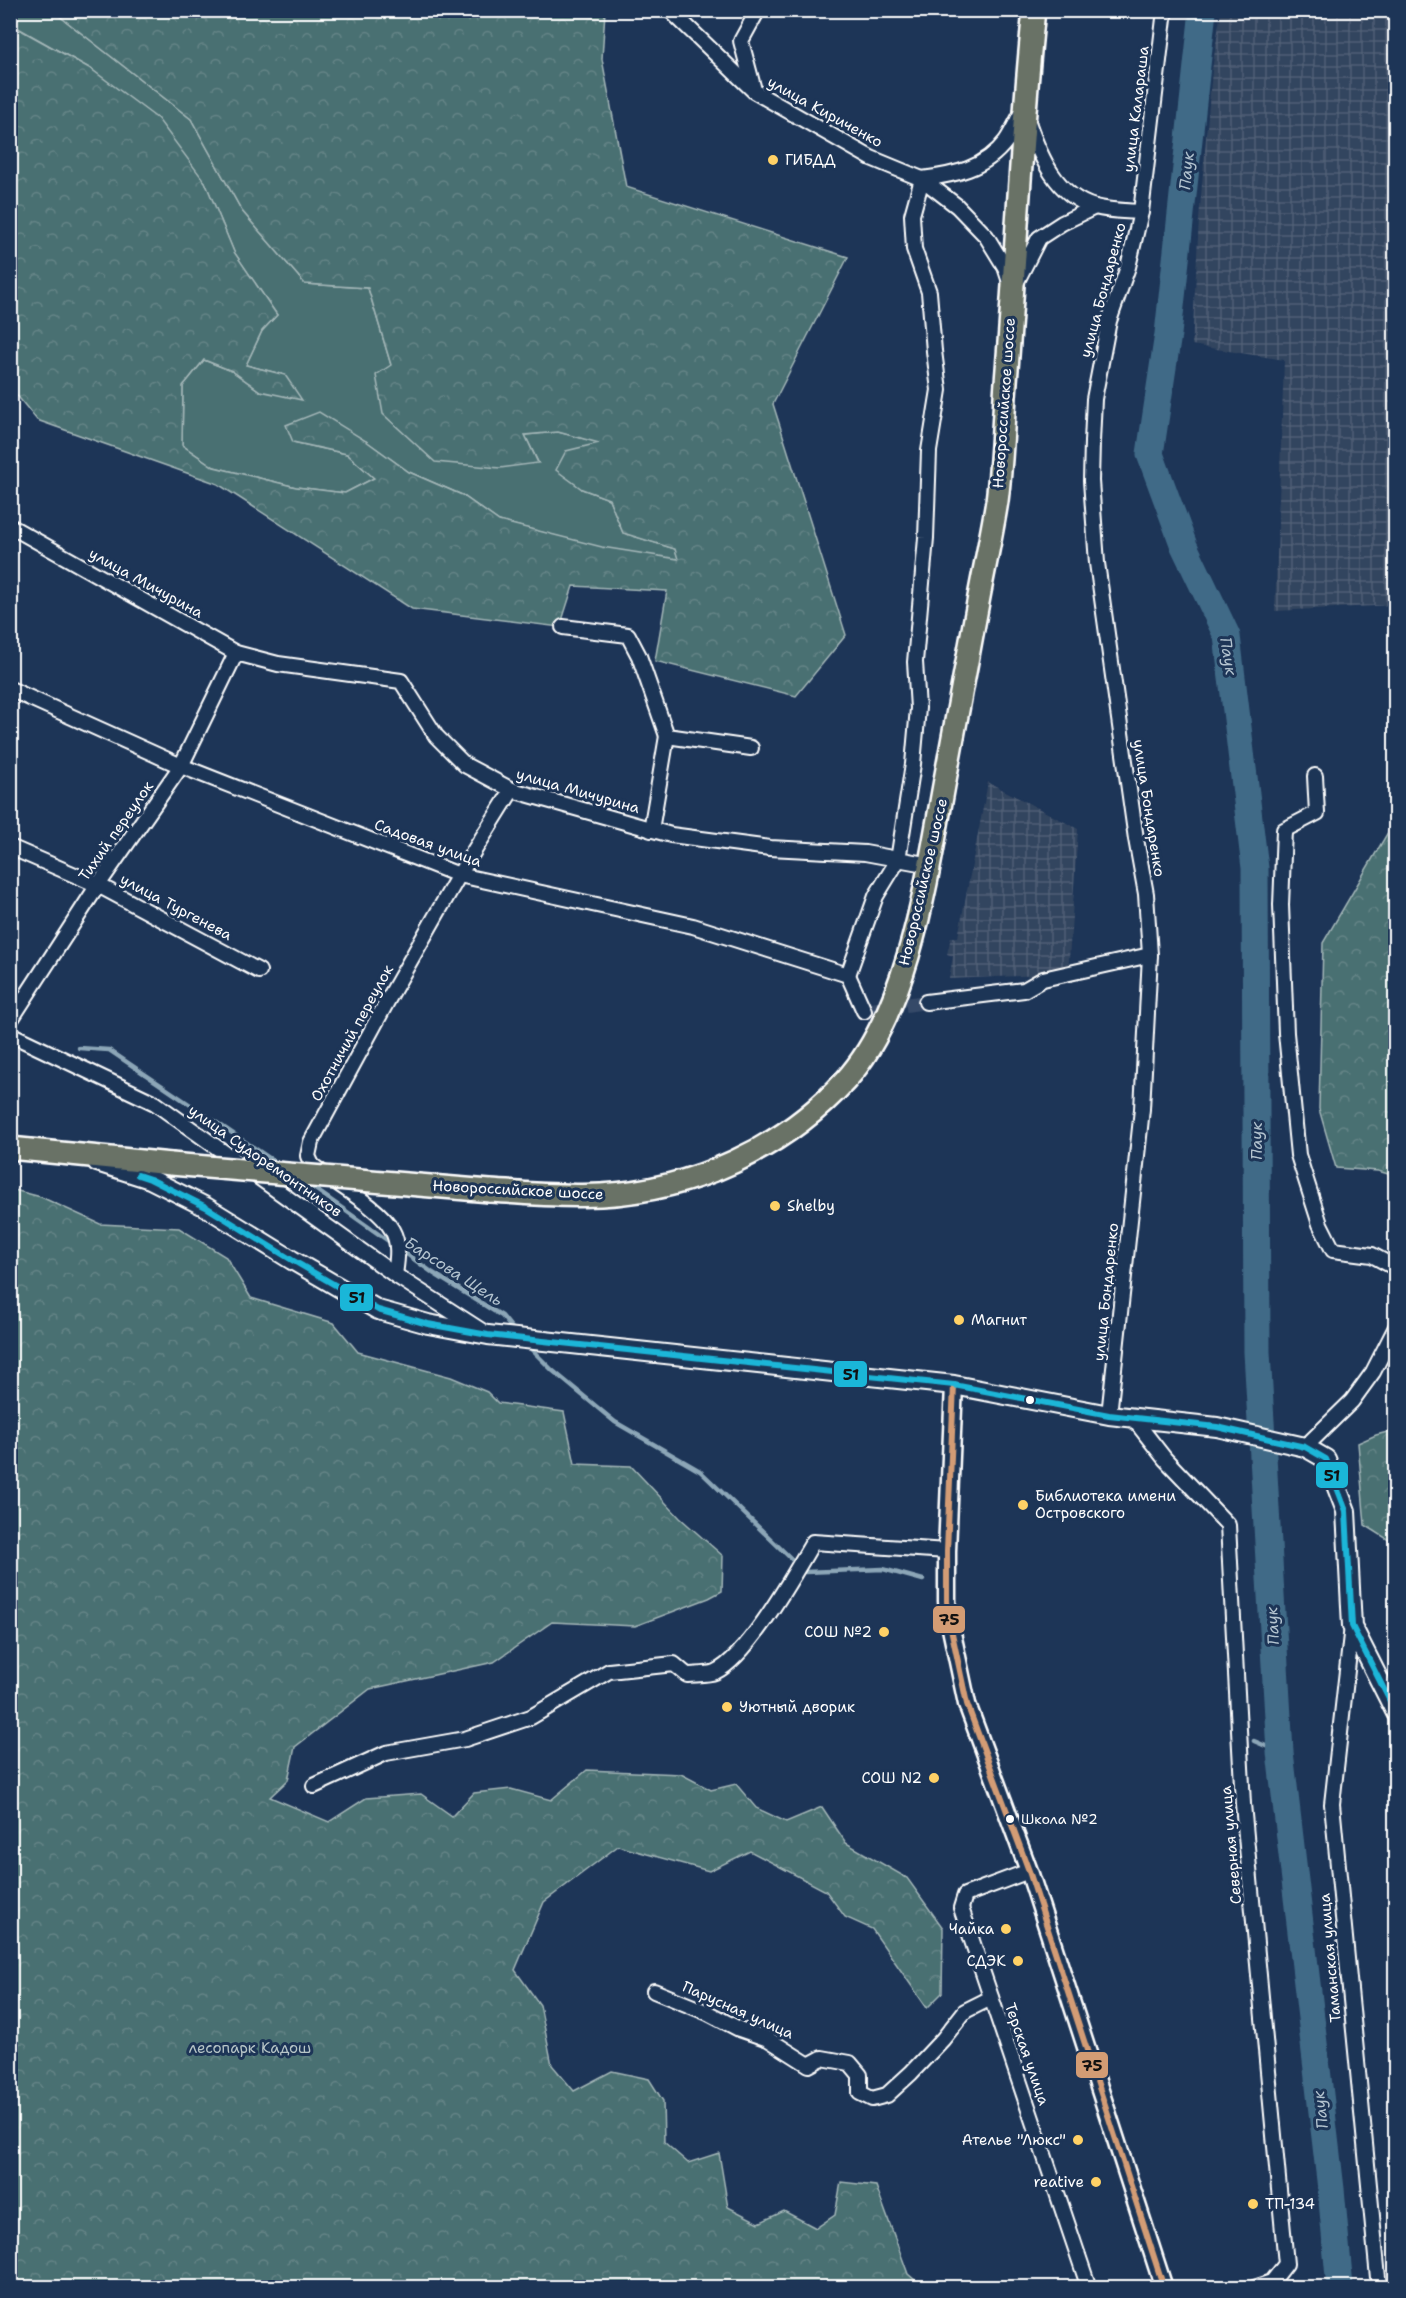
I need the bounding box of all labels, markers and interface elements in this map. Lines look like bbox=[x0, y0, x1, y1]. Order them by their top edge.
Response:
street label: улица Калараша bbox=[1118, 44, 1154, 173]
street label: улица Кириченко bbox=[764, 72, 886, 152]
place label: ГИБДД bbox=[785, 150, 836, 170]
water label: Паук bbox=[1174, 150, 1199, 191]
marker: ГИБДД bbox=[766, 153, 780, 167]
street label: улица Бондаренко bbox=[1075, 220, 1131, 360]
street label: Новороссийское шоссе bbox=[988, 317, 1020, 489]
street label: улица Мичурина bbox=[85, 543, 207, 623]
water label: Паук bbox=[1215, 636, 1242, 677]
street label: улица Бондаренко bbox=[1128, 738, 1170, 878]
street label: улица Мичурина bbox=[514, 764, 643, 818]
street label: Тихий переулок bbox=[74, 777, 158, 885]
street label: Новороссийское шоссе bbox=[894, 796, 952, 968]
street label: Садовая улица bbox=[372, 814, 485, 872]
street label: улица Тургенева bbox=[117, 869, 236, 945]
street label: Охотничий переулок bbox=[306, 961, 398, 1105]
street label: улица Судоремонтников bbox=[184, 1100, 346, 1222]
water label: Паук bbox=[1246, 1121, 1267, 1160]
street label: Новороссийское шоссе bbox=[432, 1176, 604, 1204]
place label: Shelby bbox=[787, 1196, 835, 1216]
marker: Shelby bbox=[768, 1199, 782, 1213]
street label: улица Бондаренко bbox=[1089, 1222, 1123, 1362]
water label: Барсова Щель bbox=[401, 1232, 507, 1311]
line badge: 51 bbox=[339, 1283, 374, 1312]
text: 51 bbox=[349, 1287, 365, 1308]
place label: Магнит bbox=[971, 1310, 1027, 1330]
marker: Магнит bbox=[952, 1313, 966, 1327]
line badge: 51 bbox=[833, 1360, 868, 1388]
text: 51 bbox=[843, 1364, 859, 1385]
unlabelled marker bbox=[1024, 1394, 1036, 1406]
line badge: 51 bbox=[1315, 1461, 1349, 1489]
text: 51 bbox=[1324, 1465, 1340, 1486]
place label: Библиотека имени Островского bbox=[1035, 1486, 1176, 1523]
marker: Библиотека имени Островского bbox=[1016, 1498, 1030, 1512]
line badge: 75 bbox=[932, 1605, 966, 1634]
water label: Паук bbox=[1261, 1606, 1284, 1646]
text: 75 bbox=[939, 1609, 959, 1630]
place label: СОШ №2 bbox=[804, 1622, 872, 1642]
marker: СОШ №2 bbox=[877, 1625, 891, 1639]
place label: Уютный дворик bbox=[739, 1697, 855, 1717]
marker: Уютный дворик bbox=[720, 1700, 734, 1714]
place label: СОШ N2 bbox=[861, 1768, 922, 1788]
marker: СОШ N2 bbox=[927, 1771, 941, 1785]
street label: Северная улица bbox=[1216, 1784, 1246, 1905]
place label: Школа №2 bbox=[1021, 1810, 1098, 1828]
marker: Школа №2 bbox=[1004, 1813, 1016, 1825]
street label: Таманская улица bbox=[1314, 1892, 1346, 2023]
place label: Чайка bbox=[949, 1919, 995, 1939]
marker: Чайка bbox=[999, 1922, 1013, 1936]
place label: СДЭК bbox=[966, 1951, 1006, 1971]
marker: СДЭК bbox=[1011, 1954, 1025, 1968]
street label: Парусная улица bbox=[679, 1976, 798, 2044]
street label: Терская улица bbox=[1000, 2000, 1054, 2109]
park label: лесопарк Кадош bbox=[189, 2038, 311, 2058]
line badge: 75 bbox=[1075, 2051, 1109, 2079]
text: 75 bbox=[1082, 2055, 1102, 2076]
water label: Паук bbox=[1308, 2089, 1333, 2130]
place label: Ателье "Люкс" bbox=[962, 2130, 1066, 2150]
marker: Ателье "Люкс" bbox=[1071, 2133, 1085, 2147]
place label: reative bbox=[1034, 2172, 1084, 2192]
marker: reative bbox=[1089, 2175, 1103, 2189]
place label: ТП-134 bbox=[1265, 2194, 1315, 2214]
marker: ТП-134 bbox=[1246, 2197, 1260, 2211]

